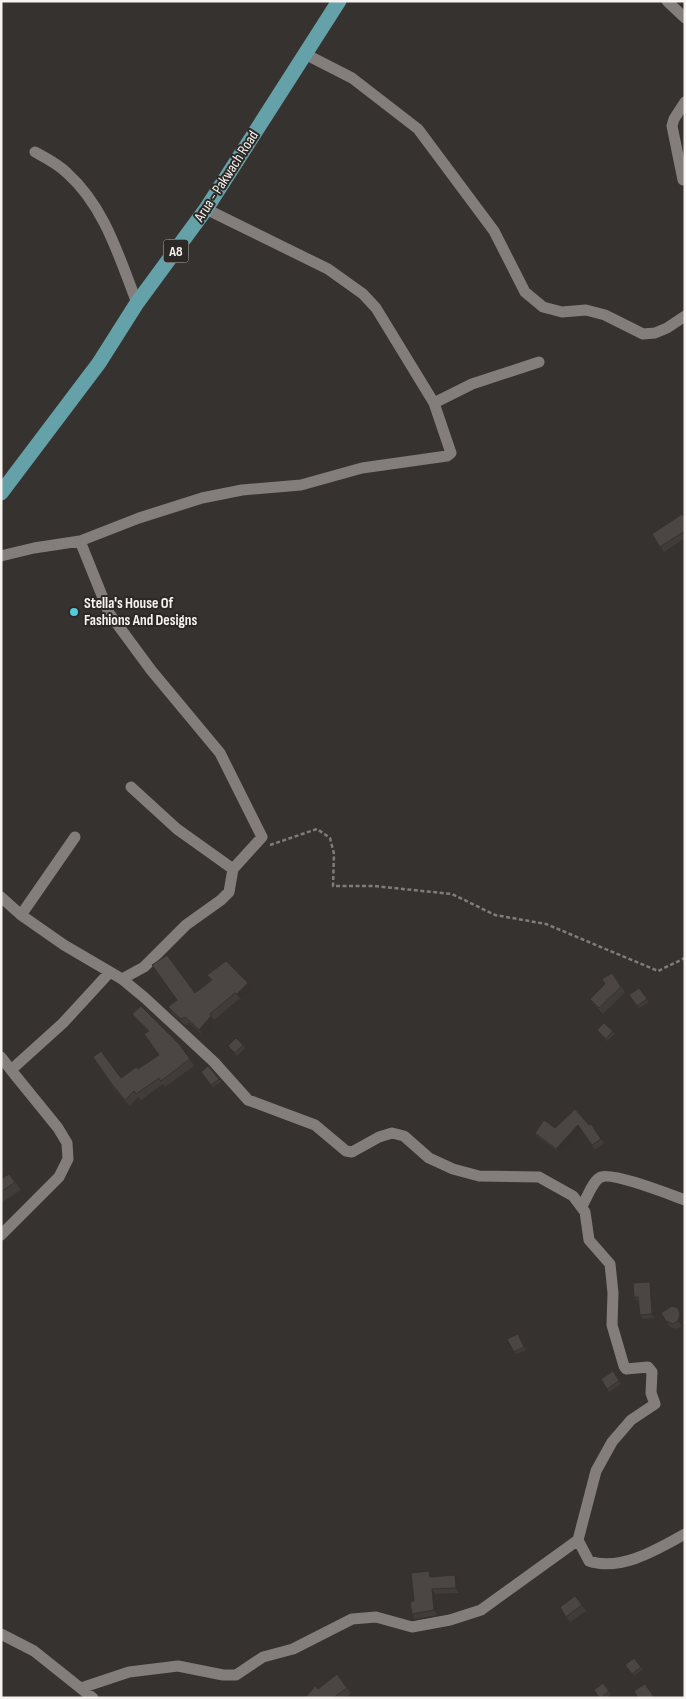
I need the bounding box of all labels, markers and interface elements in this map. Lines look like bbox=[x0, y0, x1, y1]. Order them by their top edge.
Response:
street label: Arua - Pakwach Road bbox=[189, 127, 263, 226]
road number: A8 bbox=[164, 240, 188, 262]
place label: Stella's House Of Fashions And Designs bbox=[84, 594, 198, 630]
marker: Stella's House Of Fashions And Designs bbox=[68, 606, 80, 618]

